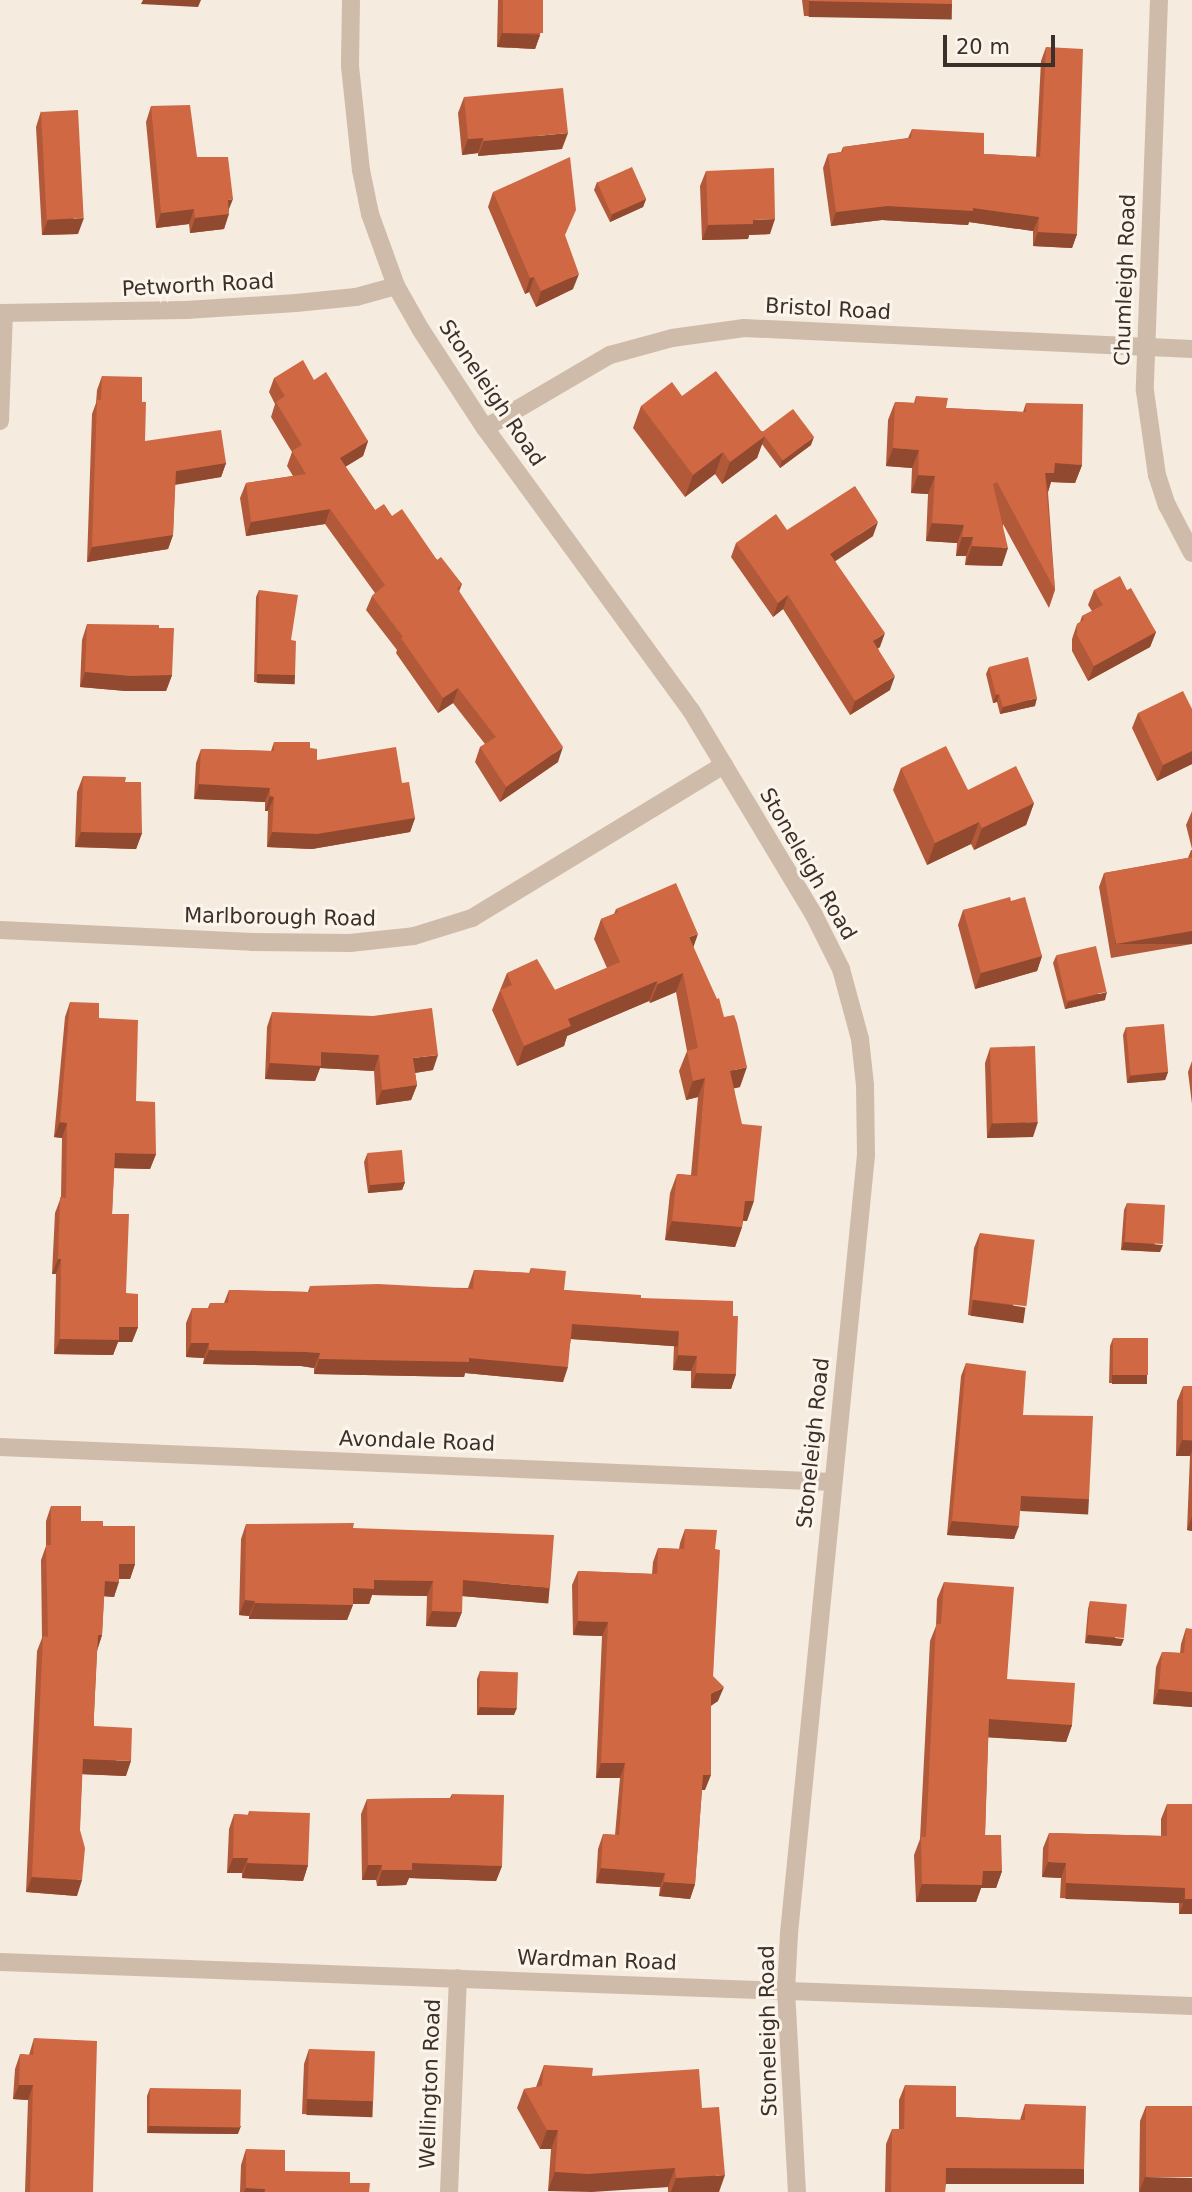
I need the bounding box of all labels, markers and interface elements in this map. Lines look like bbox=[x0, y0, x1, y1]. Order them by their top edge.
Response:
scale bar bbox=[947, 21, 1059, 65]
text: 20 m bbox=[956, 35, 1010, 59]
street label: Chumleigh Road bbox=[1109, 193, 1141, 367]
street label: Petworth Road bbox=[121, 268, 275, 302]
street label: Bristol Road bbox=[764, 293, 892, 325]
street label: Stoneleigh Road bbox=[434, 315, 550, 471]
street label: Stoneleigh Road bbox=[754, 784, 862, 944]
street label: Marlborough Road bbox=[184, 903, 376, 931]
street label: Stoneleigh Road bbox=[792, 1357, 834, 1529]
street label: Avondale Road bbox=[339, 1426, 495, 1456]
street label: Wardman Road bbox=[517, 1945, 677, 1975]
street label: Stoneleigh Road bbox=[754, 1945, 782, 2117]
street label: Wellington Road bbox=[414, 1998, 446, 2170]

